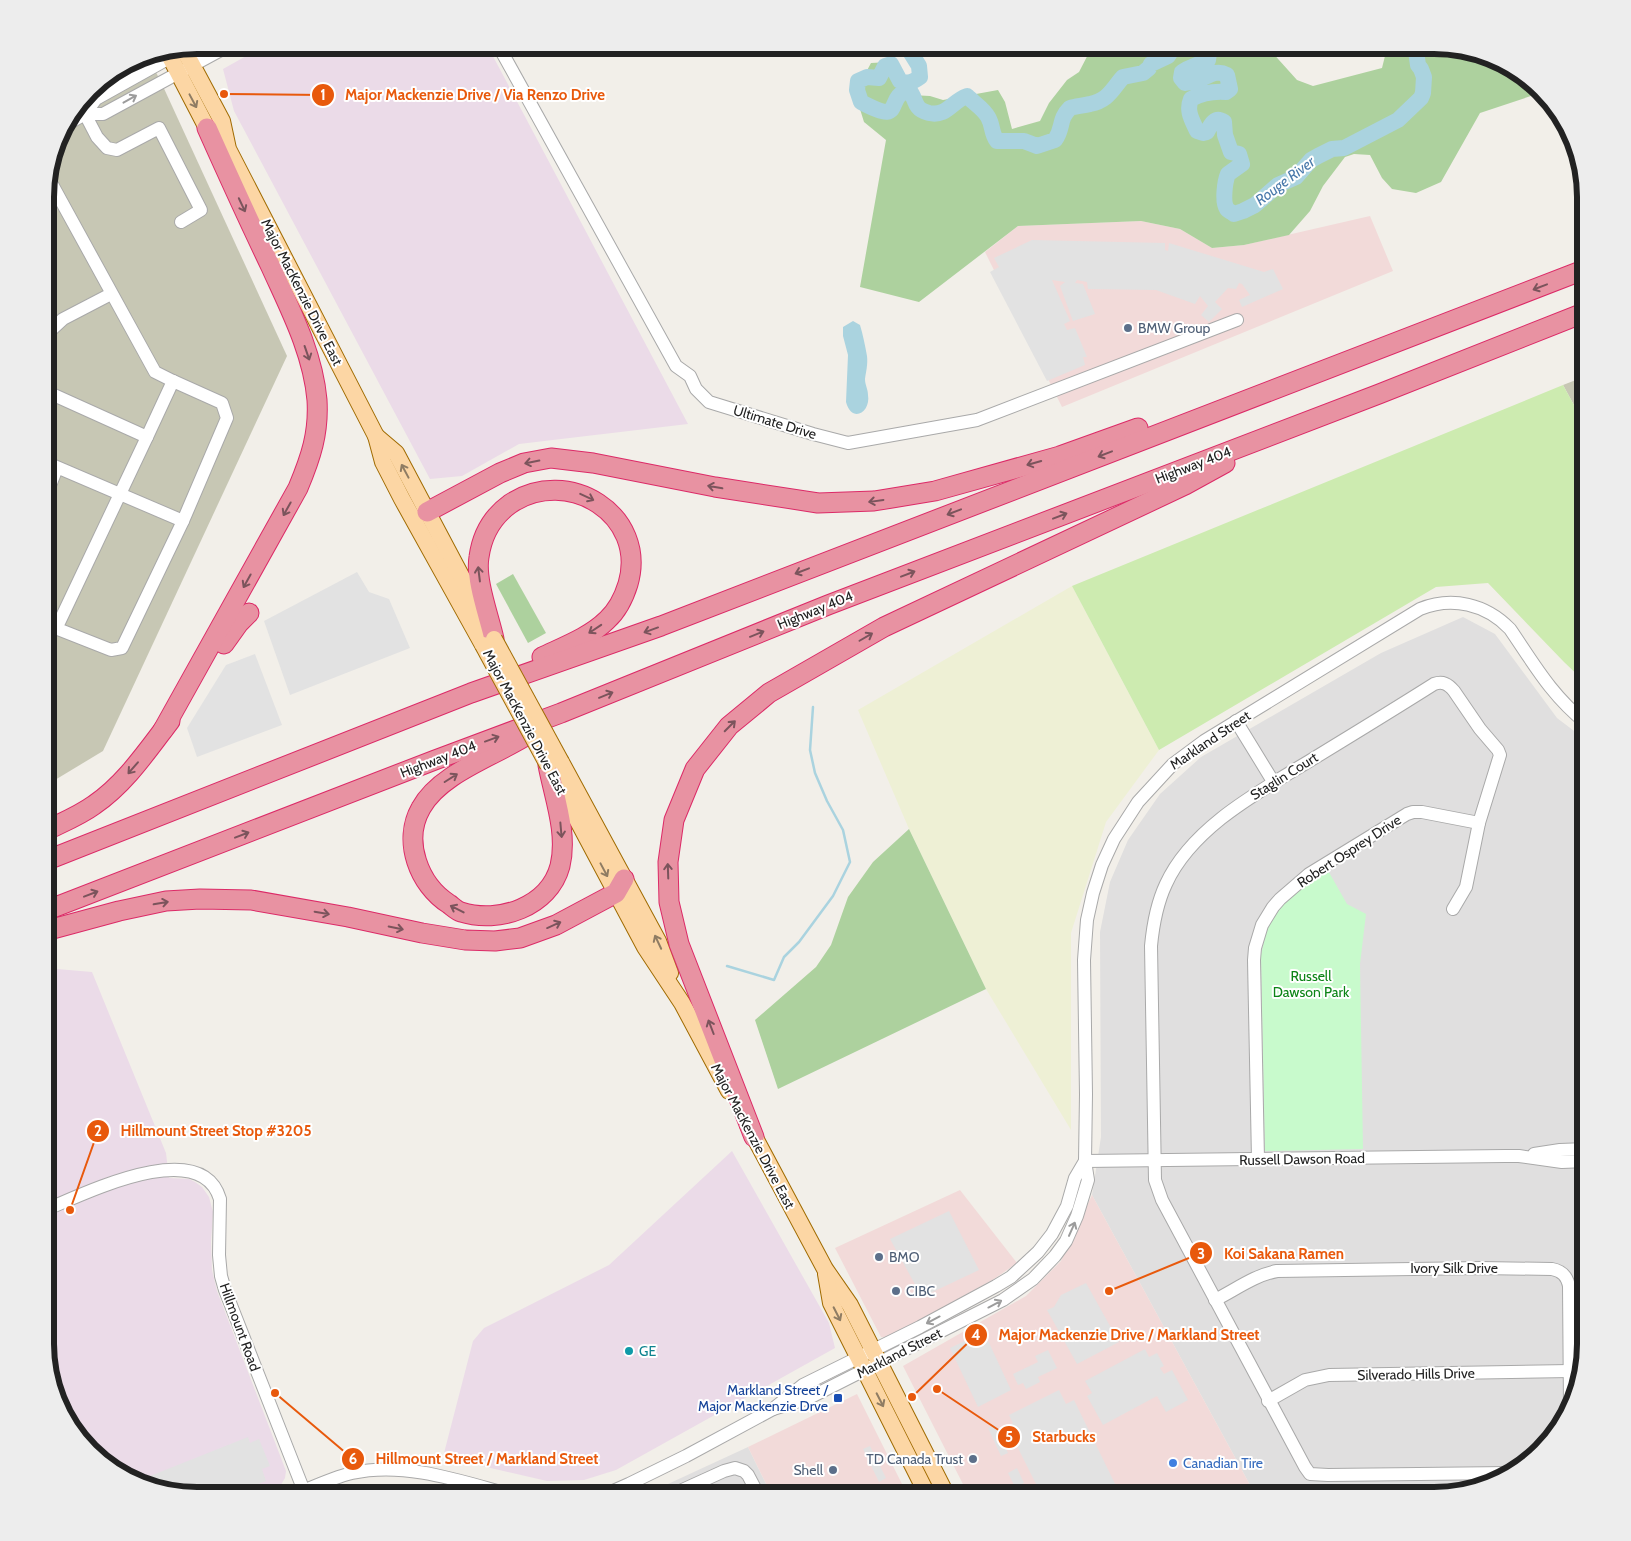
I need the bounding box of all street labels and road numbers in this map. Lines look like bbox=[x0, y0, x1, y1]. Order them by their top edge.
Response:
street label: Major MacKenzie Drive East bbox=[257, 216, 347, 369]
street label: Ultimate Drive bbox=[731, 401, 819, 443]
street label: Highway 404 bbox=[1152, 442, 1234, 488]
street label: Highway 404 bbox=[775, 587, 855, 633]
street label: Major MacKenzie Drive East bbox=[479, 646, 571, 798]
street label: Markland Street bbox=[1166, 706, 1254, 774]
street label: Highway 404 bbox=[397, 736, 479, 782]
street label: Staglin Court bbox=[1247, 748, 1321, 804]
street label: Robert Osprey Drive bbox=[1294, 811, 1404, 891]
street label: Major MacKenzie Drive East bbox=[707, 1060, 799, 1212]
street label: Russell Dawson Road bbox=[1239, 1149, 1365, 1169]
street label: Ivory Silk Drive bbox=[1410, 1259, 1498, 1277]
street label: Hillmount Road bbox=[216, 1280, 264, 1374]
street label: Markland Street bbox=[853, 1324, 945, 1382]
street label: Silverado Hills Drive bbox=[1357, 1364, 1475, 1384]

